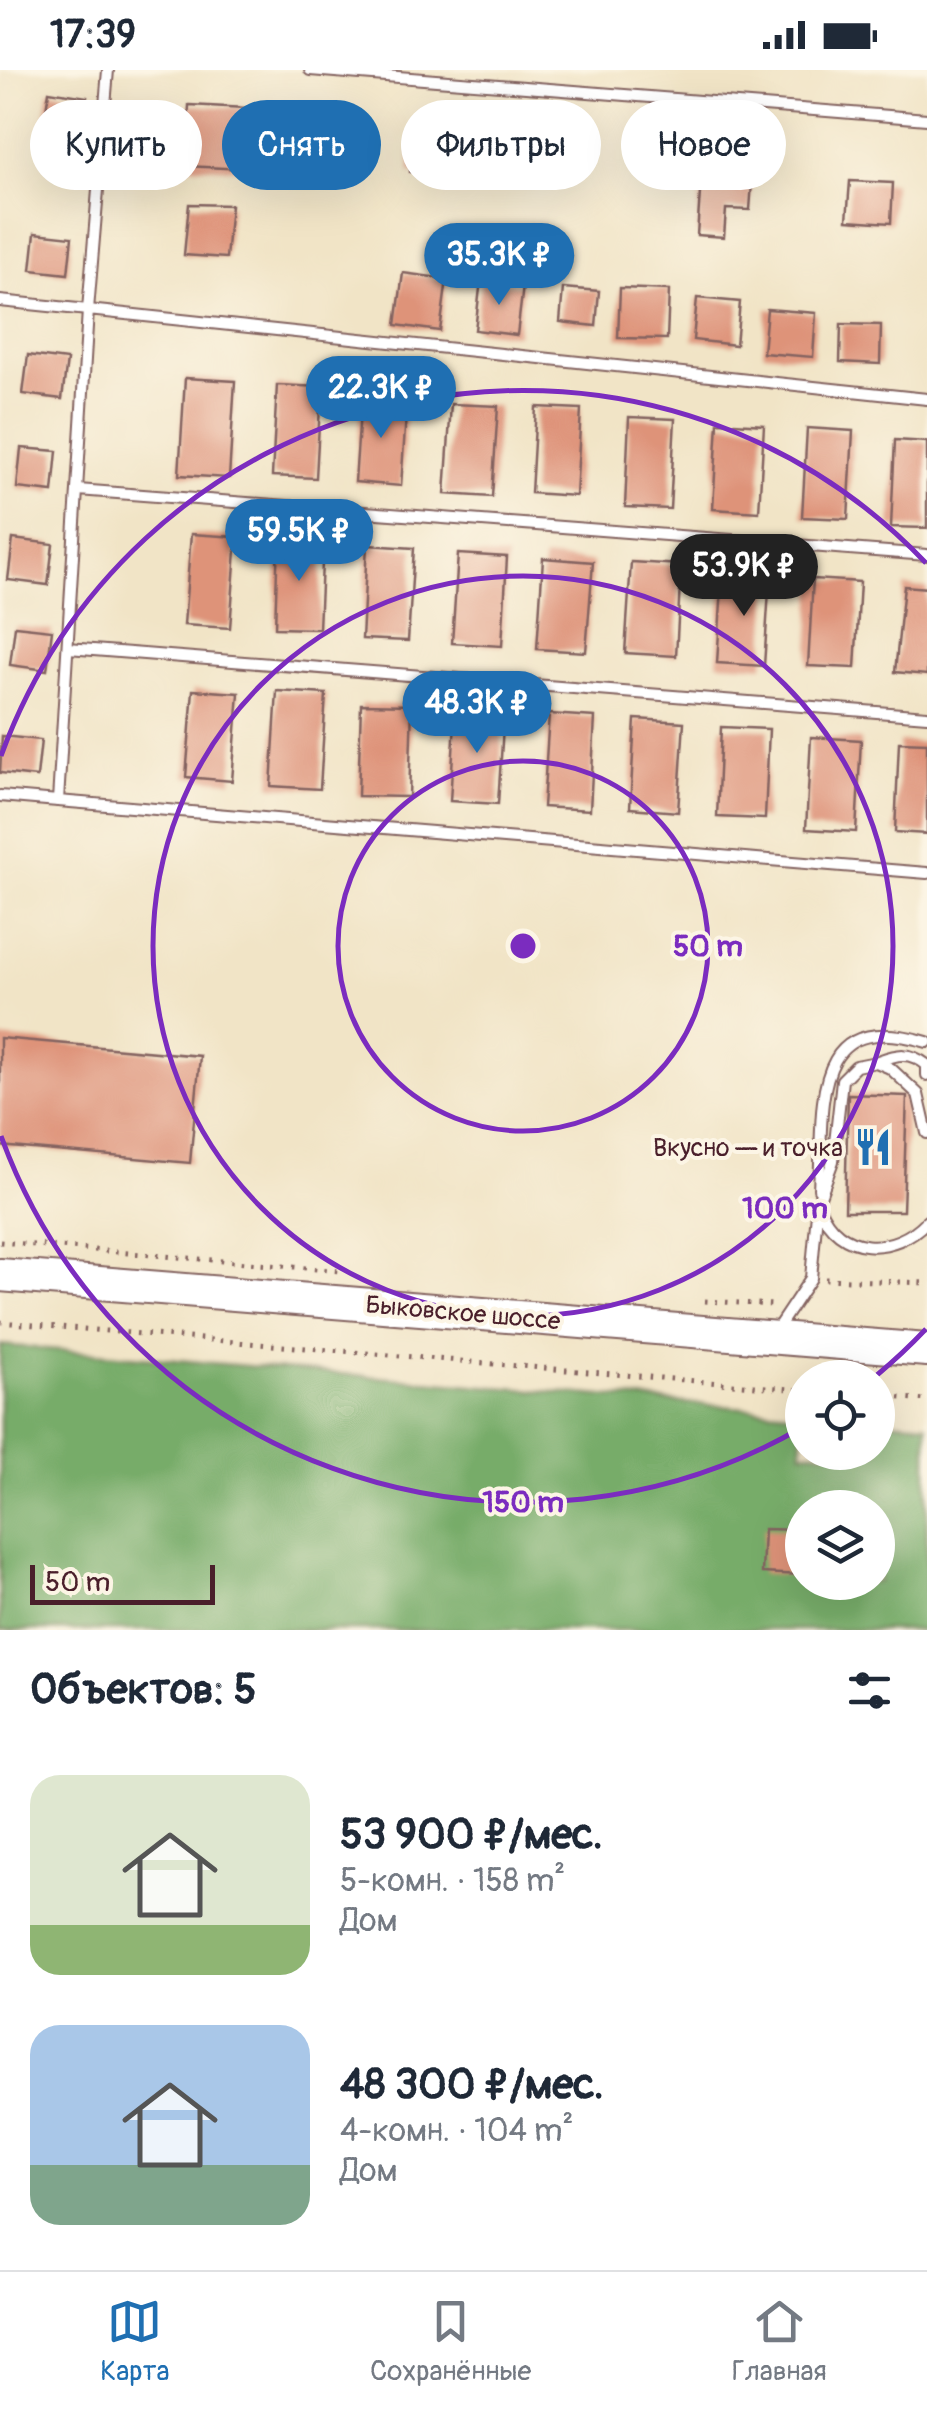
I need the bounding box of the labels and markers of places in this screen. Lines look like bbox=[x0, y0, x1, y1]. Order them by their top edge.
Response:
pin: 35.3K ₽ bbox=[407, 223, 591, 308]
pin: 22.3K ₽ bbox=[289, 356, 473, 441]
pin: 59.5K ₽ bbox=[207, 499, 391, 584]
pin: 53.9K ₽ bbox=[652, 534, 836, 619]
pin: 48.3K ₽ bbox=[385, 671, 569, 756]
centre of rings bbox=[505, 928, 541, 964]
restaurant icon: Вкусно — и точка bbox=[852, 1126, 894, 1168]
place label: Вкусно — и точка bbox=[653, 1133, 843, 1164]

